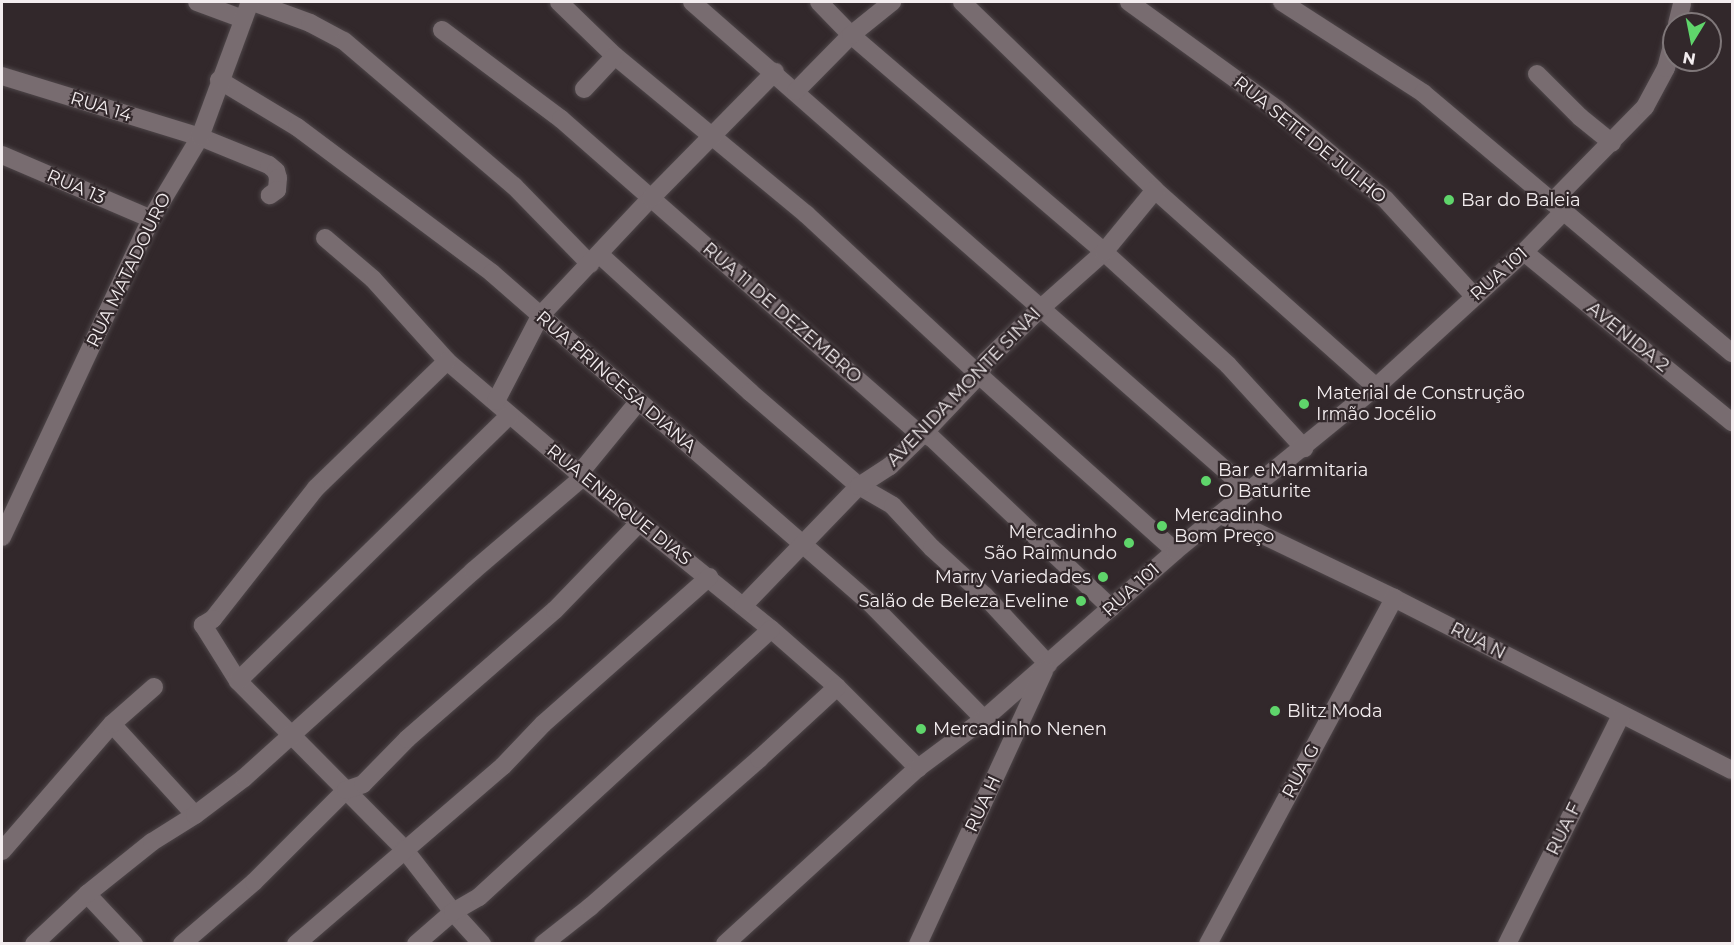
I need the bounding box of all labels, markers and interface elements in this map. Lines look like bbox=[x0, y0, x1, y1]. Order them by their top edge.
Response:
north arrow bbox=[1662, 12, 1722, 72]
text: N bbox=[1681, 48, 1697, 69]
street label: RUA SETE DE JULHO bbox=[1229, 72, 1391, 208]
street label: RUA 14 bbox=[68, 87, 134, 127]
street label: RUA 13 bbox=[44, 165, 108, 209]
street label: RUA MATADOURO bbox=[82, 189, 176, 351]
place label: Bar do Baleia bbox=[1461, 189, 1581, 211]
marker: Bar do Baleia bbox=[1442, 193, 1456, 207]
street label: RUA 11 DE DEZEMBRO bbox=[698, 238, 866, 388]
street label: RUA 101 bbox=[1466, 243, 1532, 305]
street label: AVENIDA 2 bbox=[1583, 297, 1673, 377]
street label: AVENIDA MONTE SINAI bbox=[882, 303, 1046, 471]
street label: RUA PRINCESA DIANA bbox=[532, 307, 700, 457]
place label: Material de Construção Irmão Jocélio bbox=[1316, 383, 1525, 426]
marker: Material de Construção Irmão Jocélio bbox=[1297, 397, 1311, 411]
street label: RUA ENRIQUE DIAS bbox=[542, 440, 696, 570]
place label: Bar e Marmitaria O Baturite bbox=[1218, 460, 1368, 502]
marker: Bar e Marmitaria O Baturite bbox=[1199, 474, 1213, 488]
place label: Mercadinho Bom Preço bbox=[1174, 505, 1282, 548]
marker: Mercadinho Bom Preço bbox=[1155, 519, 1169, 533]
place label: Mercadinho São Raimundo bbox=[984, 522, 1117, 564]
marker: Mercadinho São Raimundo bbox=[1122, 536, 1136, 550]
street label: RUA 101 bbox=[1098, 559, 1164, 621]
place label: Marry Variedades bbox=[935, 566, 1091, 588]
marker: Marry Variedades bbox=[1096, 570, 1110, 584]
place label: Salão de Beleza Eveline bbox=[859, 590, 1069, 612]
marker: Salão de Beleza Eveline bbox=[1074, 594, 1088, 608]
street label: RUA N bbox=[1447, 618, 1509, 664]
place label: Blitz Moda bbox=[1287, 700, 1383, 722]
marker: Blitz Moda bbox=[1268, 704, 1282, 718]
place label: Mercadinho Nenen bbox=[933, 718, 1107, 740]
marker: Mercadinho Nenen bbox=[914, 722, 928, 736]
street label: RUA G bbox=[1278, 740, 1324, 802]
street label: RUA H bbox=[961, 773, 1005, 835]
street label: RUA F bbox=[1542, 799, 1586, 859]

